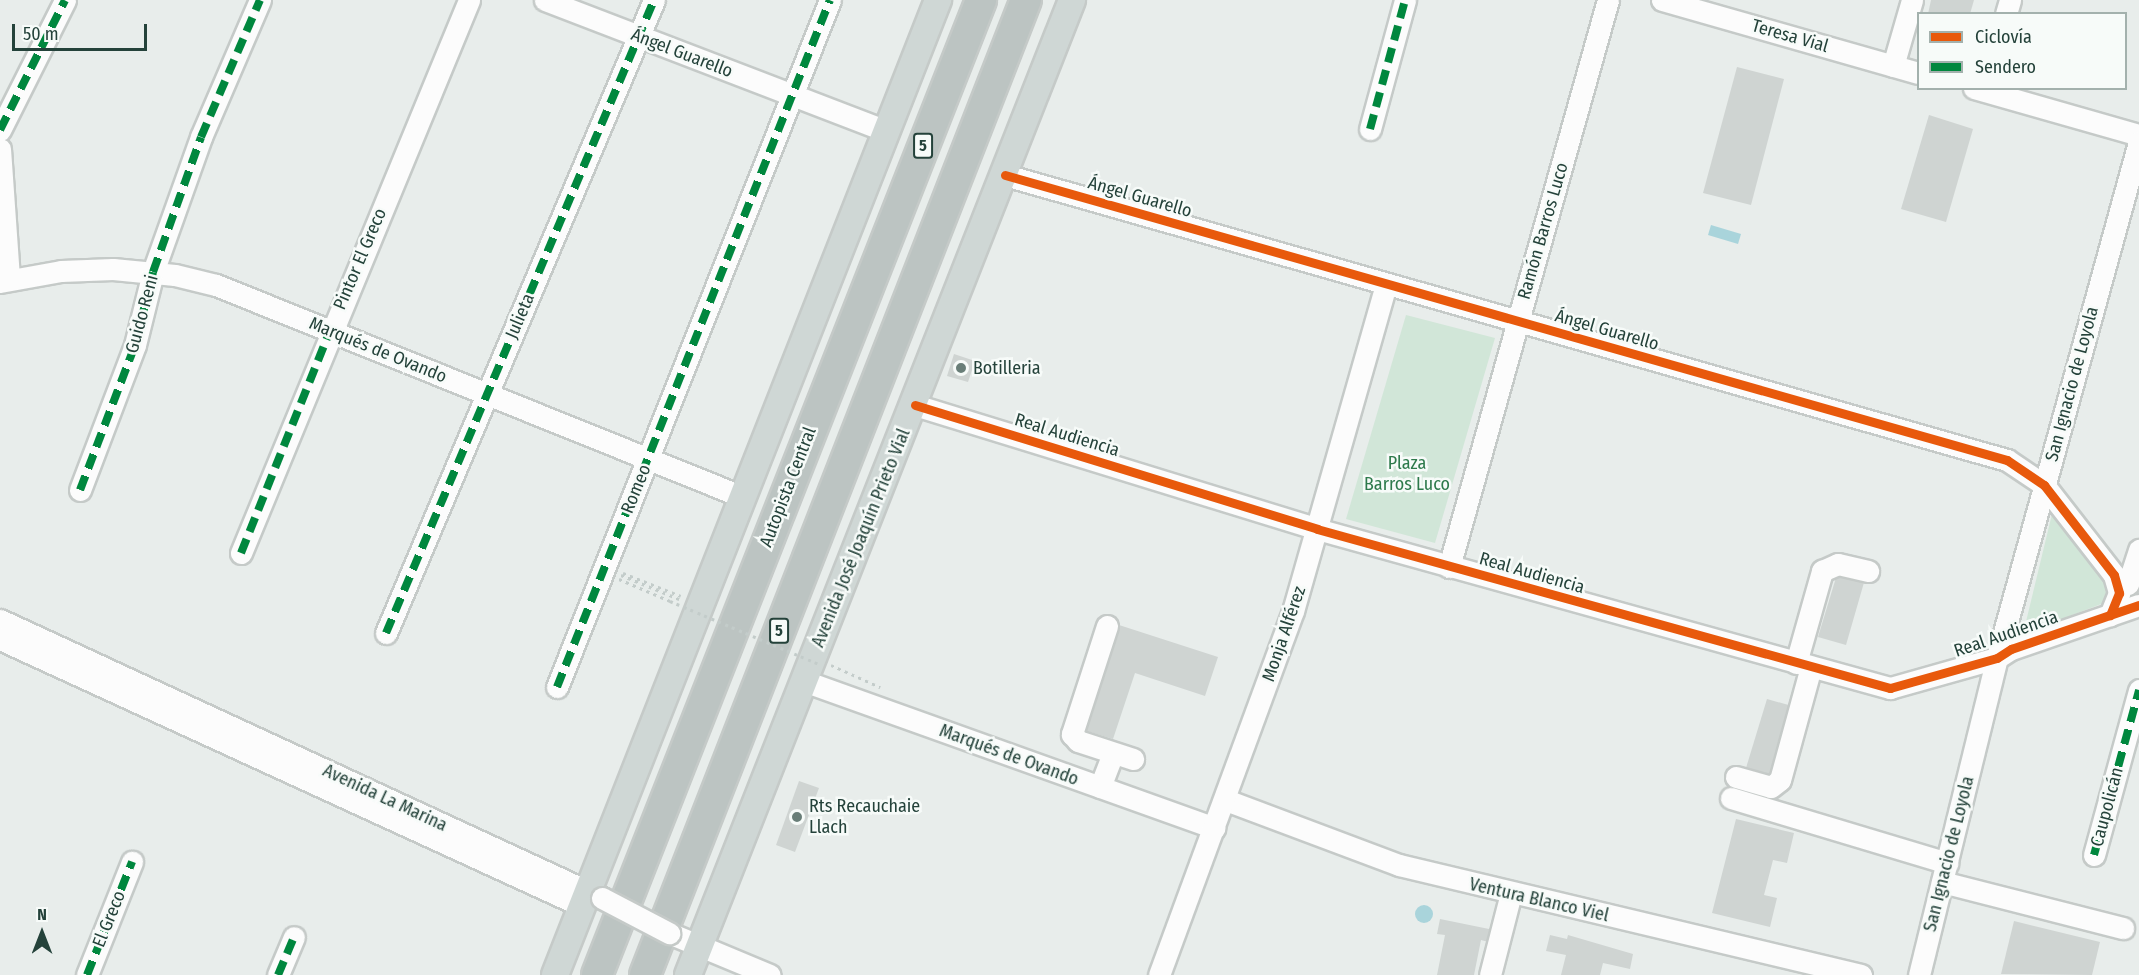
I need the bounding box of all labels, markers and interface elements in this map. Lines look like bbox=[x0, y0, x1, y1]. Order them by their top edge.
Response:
scale bar bbox=[15, 12, 150, 50]
legend bbox=[1917, 12, 2127, 90]
street label: Teresa Vial bbox=[1749, 15, 1831, 57]
text: 50 m bbox=[23, 23, 59, 45]
street label: Ángel Guarello bbox=[628, 24, 736, 82]
text: Ciclovía bbox=[1975, 26, 2032, 48]
text: Sendero bbox=[1975, 56, 2036, 78]
road number: 5 bbox=[912, 133, 934, 159]
street label: Ramón Barros Luco bbox=[1513, 160, 1573, 302]
street label: Ángel Guarello bbox=[1086, 172, 1194, 222]
street label: Pintor El Greco bbox=[329, 205, 391, 313]
street label: Guido Reni bbox=[121, 273, 163, 355]
street label: Julieta bbox=[501, 290, 539, 342]
street label: San Ignacio de Loyola bbox=[2041, 304, 2103, 464]
street label: Ángel Guarello bbox=[1553, 305, 1661, 355]
street label: Marqués de Ovando bbox=[306, 313, 450, 387]
place label: Botilleria bbox=[973, 357, 1041, 379]
marker: Botilleria bbox=[954, 361, 968, 375]
street label: Real Audiencia bbox=[1012, 409, 1122, 461]
street label: Autopista Central bbox=[755, 424, 821, 550]
street label: Avenida José Joaquín Prieto Vial bbox=[807, 426, 915, 650]
park label: Plaza Barros Luco bbox=[1364, 453, 1450, 496]
street label: Romeo bbox=[616, 461, 656, 517]
street label: Real Audiencia bbox=[1477, 548, 1587, 598]
street label: Monja Alférez bbox=[1258, 583, 1310, 685]
street label: Real Audiencia bbox=[1951, 606, 2061, 662]
road number: 5 bbox=[768, 618, 790, 644]
street label: Marqués de Ovando bbox=[936, 720, 1082, 790]
street label: Avenida La Marina bbox=[319, 760, 451, 836]
street label: Caupolicán bbox=[2086, 765, 2128, 849]
street label: San Ignacio de Loyola bbox=[1919, 774, 1979, 934]
place label: Rts Recauchaie Llach bbox=[809, 796, 920, 838]
marker: Rts Recauchaie Llach bbox=[790, 810, 804, 824]
street label: Ventura Blanco Viel bbox=[1467, 873, 1611, 927]
street label: El Greco bbox=[88, 888, 130, 950]
north arrow bbox=[12, 903, 72, 963]
text: N bbox=[37, 905, 47, 924]

